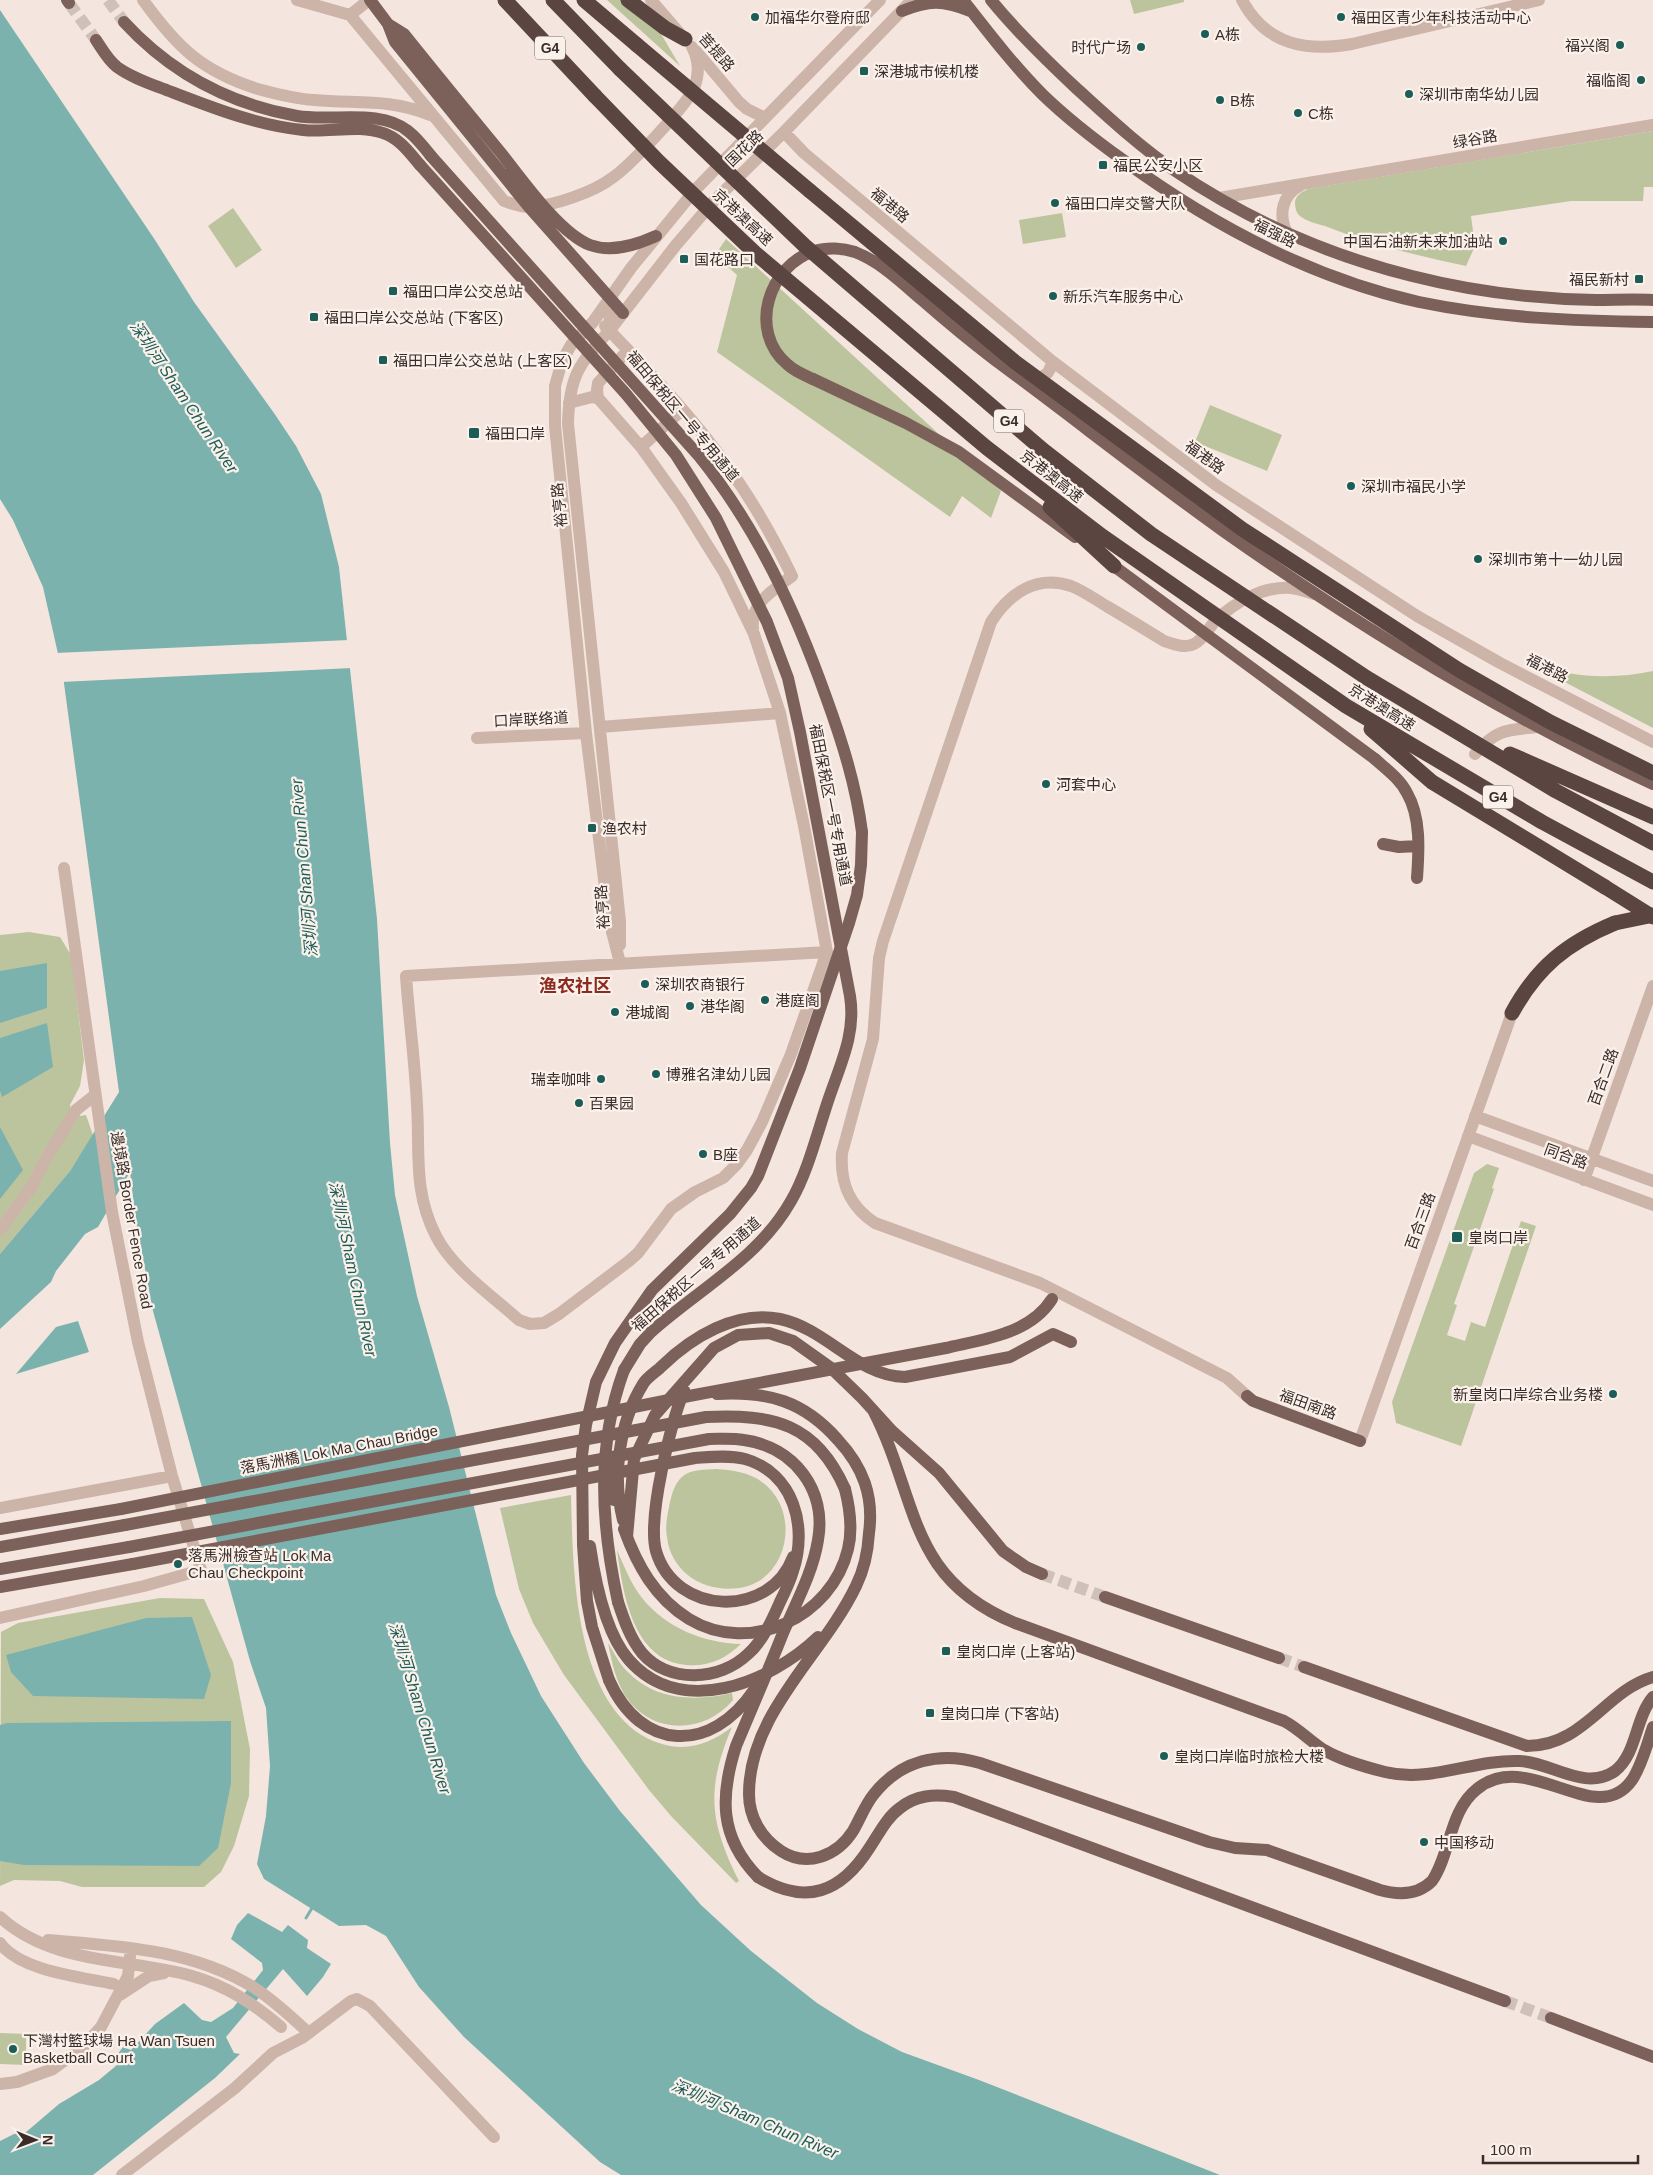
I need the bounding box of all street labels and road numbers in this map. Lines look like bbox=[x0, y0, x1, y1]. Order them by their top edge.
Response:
street label: 菩提路 bbox=[696, 29, 738, 75]
road number: G4 bbox=[535, 36, 565, 59]
street label: 国花路 bbox=[722, 126, 766, 170]
street label: 绿谷路 bbox=[1451, 127, 1499, 151]
street label: 福港路 bbox=[867, 184, 913, 226]
street label: 京港澳高速 bbox=[710, 185, 776, 249]
street label: 福强路 bbox=[1251, 215, 1299, 251]
street label: 福田保税区一号专用通道 bbox=[623, 347, 743, 485]
road number: G4 bbox=[994, 410, 1024, 432]
street label: 福港路 bbox=[1182, 437, 1228, 477]
street label: 京港澳高速 bbox=[1017, 446, 1087, 506]
street label: 裕亨路 bbox=[548, 482, 570, 528]
street label: 福港路 bbox=[1523, 650, 1571, 686]
street label: 京港澳高速 bbox=[1346, 680, 1418, 734]
street label: 口岸联络道 bbox=[493, 709, 569, 729]
street label: 福田保税区一号专用通道 bbox=[807, 722, 855, 888]
road number: G4 bbox=[1483, 786, 1513, 809]
street label: 裕亨路 bbox=[592, 884, 612, 930]
street label: 百合二路 bbox=[1585, 1046, 1621, 1108]
street label: 邊境路 Border Fence Road bbox=[108, 1130, 156, 1310]
street label: 同合路 bbox=[1542, 1140, 1590, 1172]
street label: 百合三路 bbox=[1402, 1190, 1438, 1252]
street label: 福田保税区一号专用通道 bbox=[628, 1213, 764, 1335]
street label: 福田南路 bbox=[1277, 1386, 1339, 1422]
street label: 落馬洲橋 Lok Ma Chau Bridge bbox=[239, 1421, 439, 1477]

